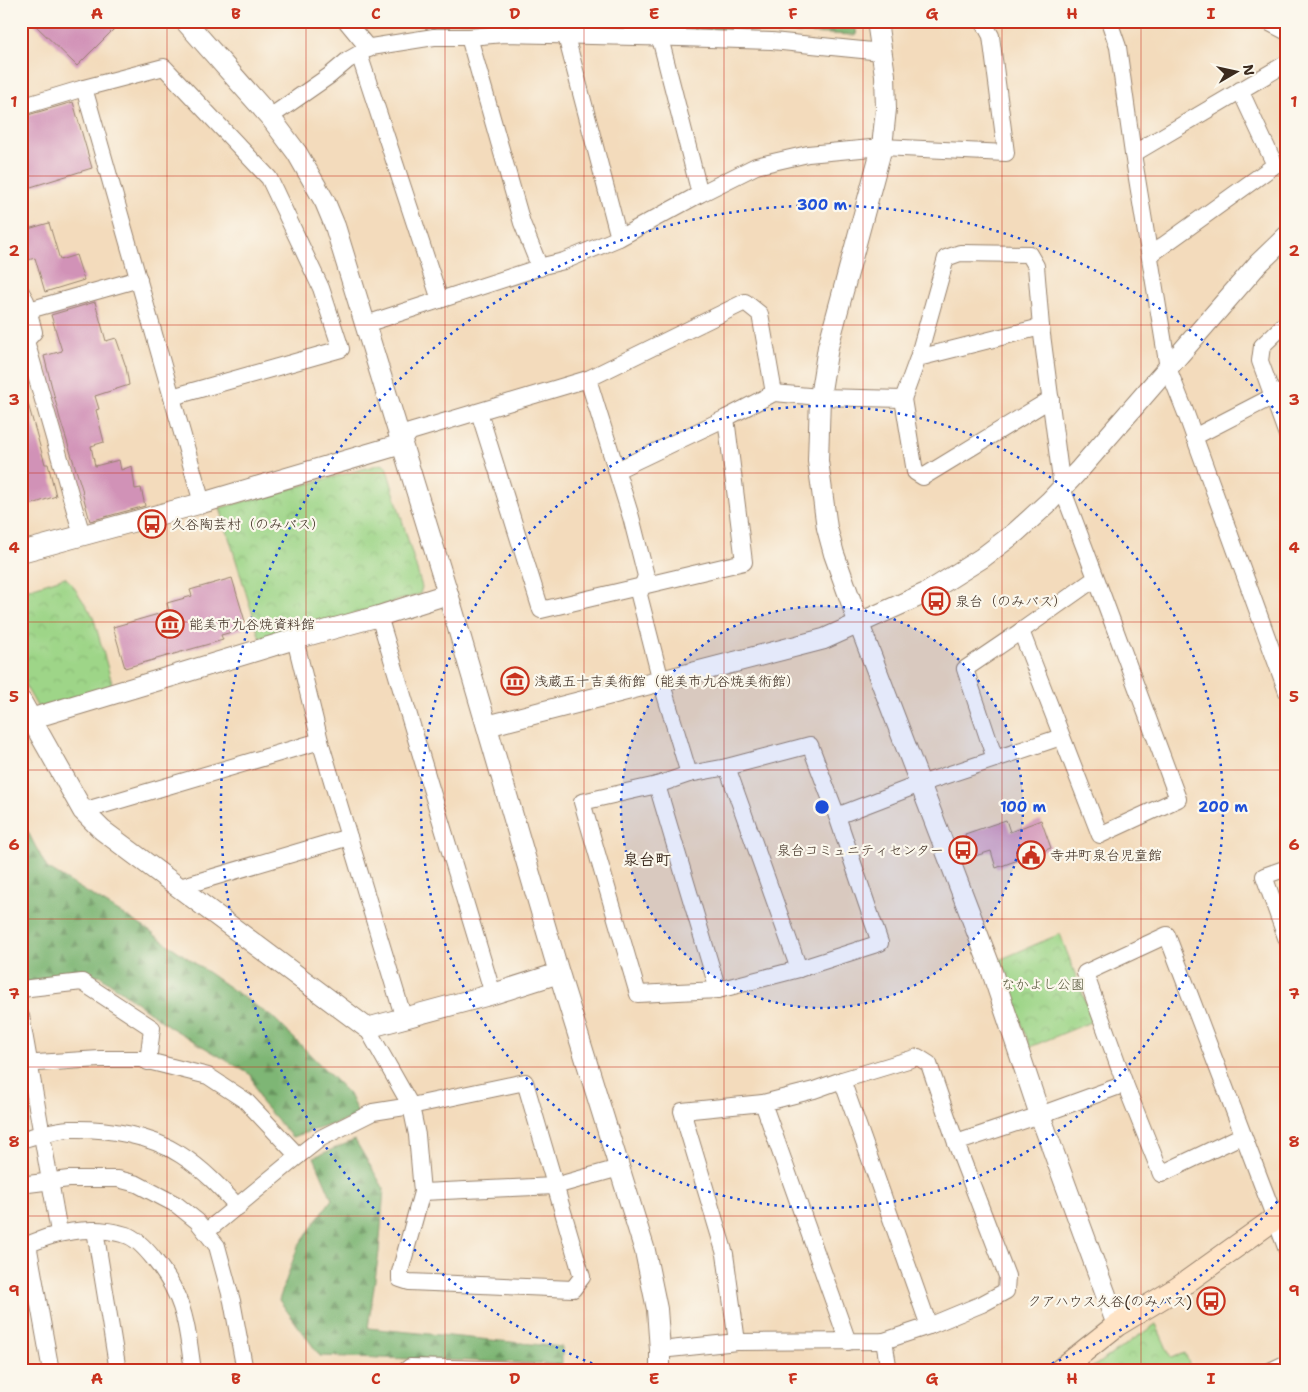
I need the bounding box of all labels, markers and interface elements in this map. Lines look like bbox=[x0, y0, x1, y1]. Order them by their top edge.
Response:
text: A bbox=[91, 3, 103, 24]
text: B bbox=[231, 3, 241, 24]
text: C bbox=[371, 3, 381, 24]
text: D bbox=[509, 3, 521, 24]
text: E bbox=[649, 3, 659, 24]
text: F bbox=[788, 3, 798, 24]
text: G bbox=[926, 3, 939, 24]
text: H bbox=[1066, 3, 1078, 24]
text: I bbox=[1207, 3, 1216, 24]
north arrow bbox=[1210, 48, 1260, 98]
text: N bbox=[1239, 63, 1259, 77]
text: 1 bbox=[10, 91, 18, 112]
text: 1 bbox=[1290, 91, 1298, 112]
text: 300 m bbox=[797, 195, 847, 215]
text: 2 bbox=[8, 240, 20, 261]
text: 2 bbox=[1288, 240, 1300, 261]
text: 3 bbox=[8, 389, 20, 410]
text: 3 bbox=[1288, 389, 1300, 410]
bus stop icon: 久谷陶芸村（のみバス） bbox=[137, 509, 167, 539]
place label: 久谷陶芸村（のみバス） bbox=[171, 515, 325, 533]
text: 4 bbox=[8, 537, 20, 558]
text: 4 bbox=[1288, 537, 1300, 558]
bus stop icon: 泉台（のみバス） bbox=[921, 586, 951, 616]
place label: 泉台（のみバス） bbox=[955, 592, 1067, 610]
museum icon: 能美市九谷焼資料館 bbox=[155, 609, 185, 639]
place label: 能美市九谷焼資料館 bbox=[189, 615, 315, 633]
museum icon: 浅蔵五十吉美術館（能美市九谷焼美術館） bbox=[500, 666, 530, 696]
place label: 浅蔵五十吉美術館（能美市九谷焼美術館） bbox=[534, 672, 800, 690]
text: 5 bbox=[9, 686, 19, 707]
text: 5 bbox=[1289, 686, 1299, 707]
text: 100 m bbox=[1000, 797, 1046, 817]
text: 200 m bbox=[1198, 797, 1248, 817]
centre of rings bbox=[813, 798, 831, 816]
text: 6 bbox=[8, 834, 20, 855]
text: 6 bbox=[1288, 834, 1300, 855]
bus stop icon: 泉台コミュニティセンター bbox=[948, 835, 978, 865]
public building icon: 寺井町泉台児童館 bbox=[1016, 840, 1046, 870]
place label: 泉台コミュニティセンター bbox=[777, 841, 944, 859]
place label: 寺井町泉台児童館 bbox=[1050, 846, 1162, 864]
district label: 泉台町 bbox=[623, 849, 671, 870]
park label: なかよし公園 bbox=[1001, 975, 1085, 993]
text: 7 bbox=[8, 983, 20, 1004]
text: 7 bbox=[1288, 983, 1300, 1004]
text: 8 bbox=[8, 1131, 20, 1152]
text: 8 bbox=[1288, 1131, 1300, 1152]
text: 9 bbox=[8, 1280, 20, 1301]
text: 9 bbox=[1288, 1280, 1300, 1301]
bus stop icon: クアハウス久谷(のみバス) bbox=[1196, 1286, 1226, 1316]
place label: クアハウス久谷(のみバス) bbox=[1028, 1292, 1192, 1310]
text: A bbox=[91, 1368, 103, 1389]
text: B bbox=[231, 1368, 241, 1389]
text: C bbox=[371, 1368, 381, 1389]
text: D bbox=[509, 1368, 521, 1389]
text: E bbox=[649, 1368, 659, 1389]
text: F bbox=[788, 1368, 798, 1389]
text: G bbox=[926, 1368, 939, 1389]
text: H bbox=[1066, 1368, 1078, 1389]
text: I bbox=[1207, 1368, 1216, 1389]

